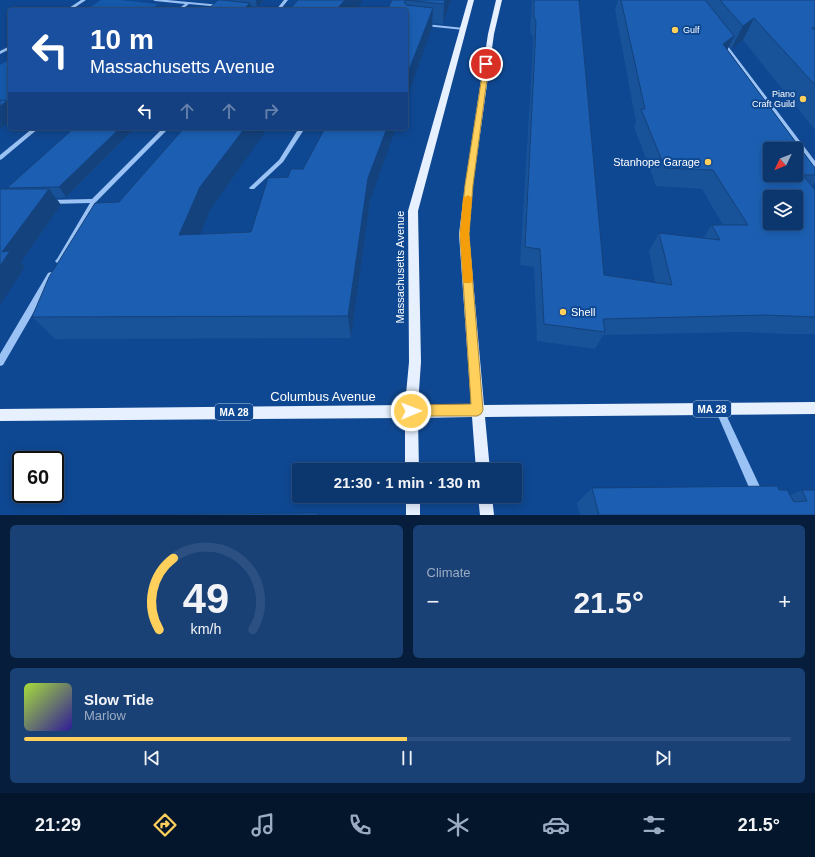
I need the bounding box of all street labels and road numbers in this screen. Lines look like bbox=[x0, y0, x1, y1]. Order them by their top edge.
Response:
street label: Massachusetts Avenue bbox=[394, 211, 406, 323]
street label: Columbus Avenue bbox=[270, 389, 376, 404]
road number: MA 28 bbox=[693, 401, 731, 417]
road number: MA 28 bbox=[215, 404, 253, 420]

